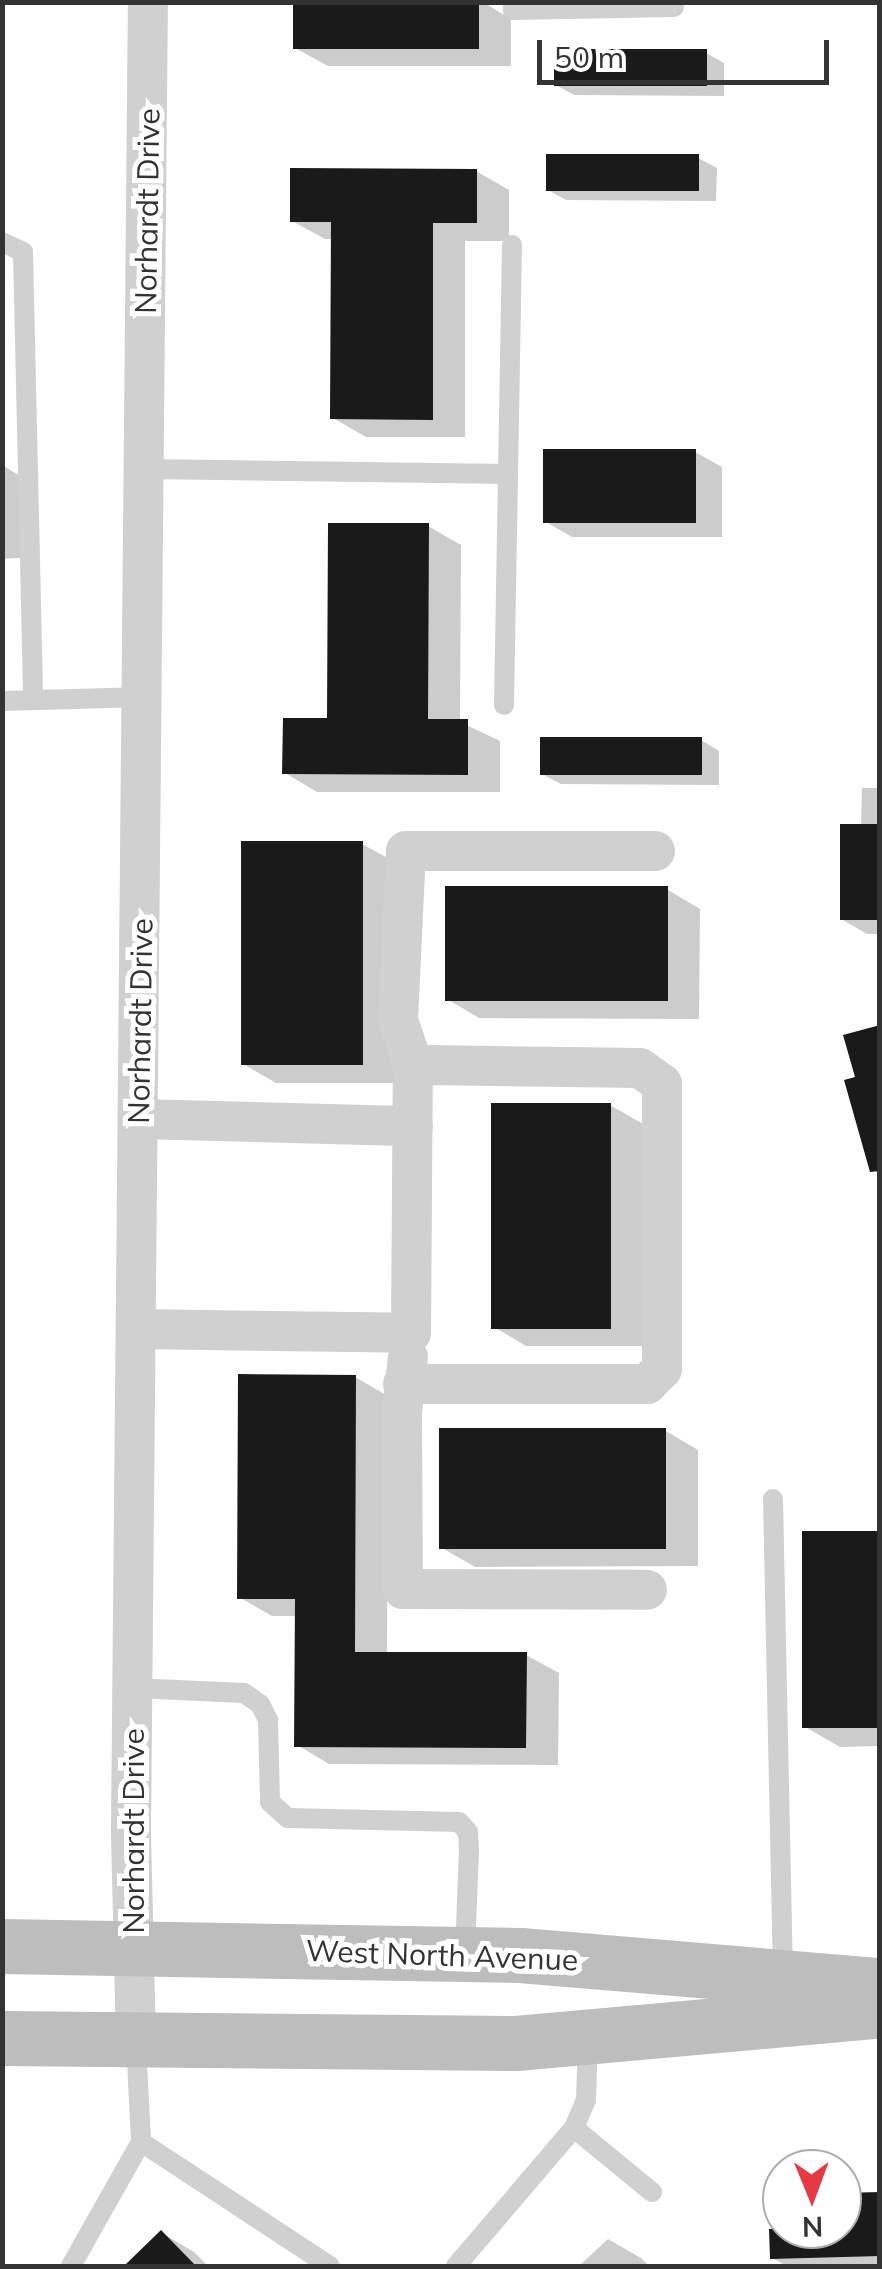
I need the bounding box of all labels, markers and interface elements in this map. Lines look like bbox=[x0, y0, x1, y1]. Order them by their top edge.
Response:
scale bar bbox=[542, 20, 834, 82]
text: 50 m bbox=[554, 38, 624, 76]
street label: Norhardt Drive bbox=[127, 108, 167, 314]
street label: Norhardt Drive bbox=[120, 918, 160, 1124]
street label: Norhardt Drive bbox=[115, 1728, 151, 1934]
street label: West North Avenue bbox=[305, 1932, 579, 1978]
north arrow bbox=[762, 2149, 862, 2249]
text: N bbox=[802, 2210, 823, 2245]

